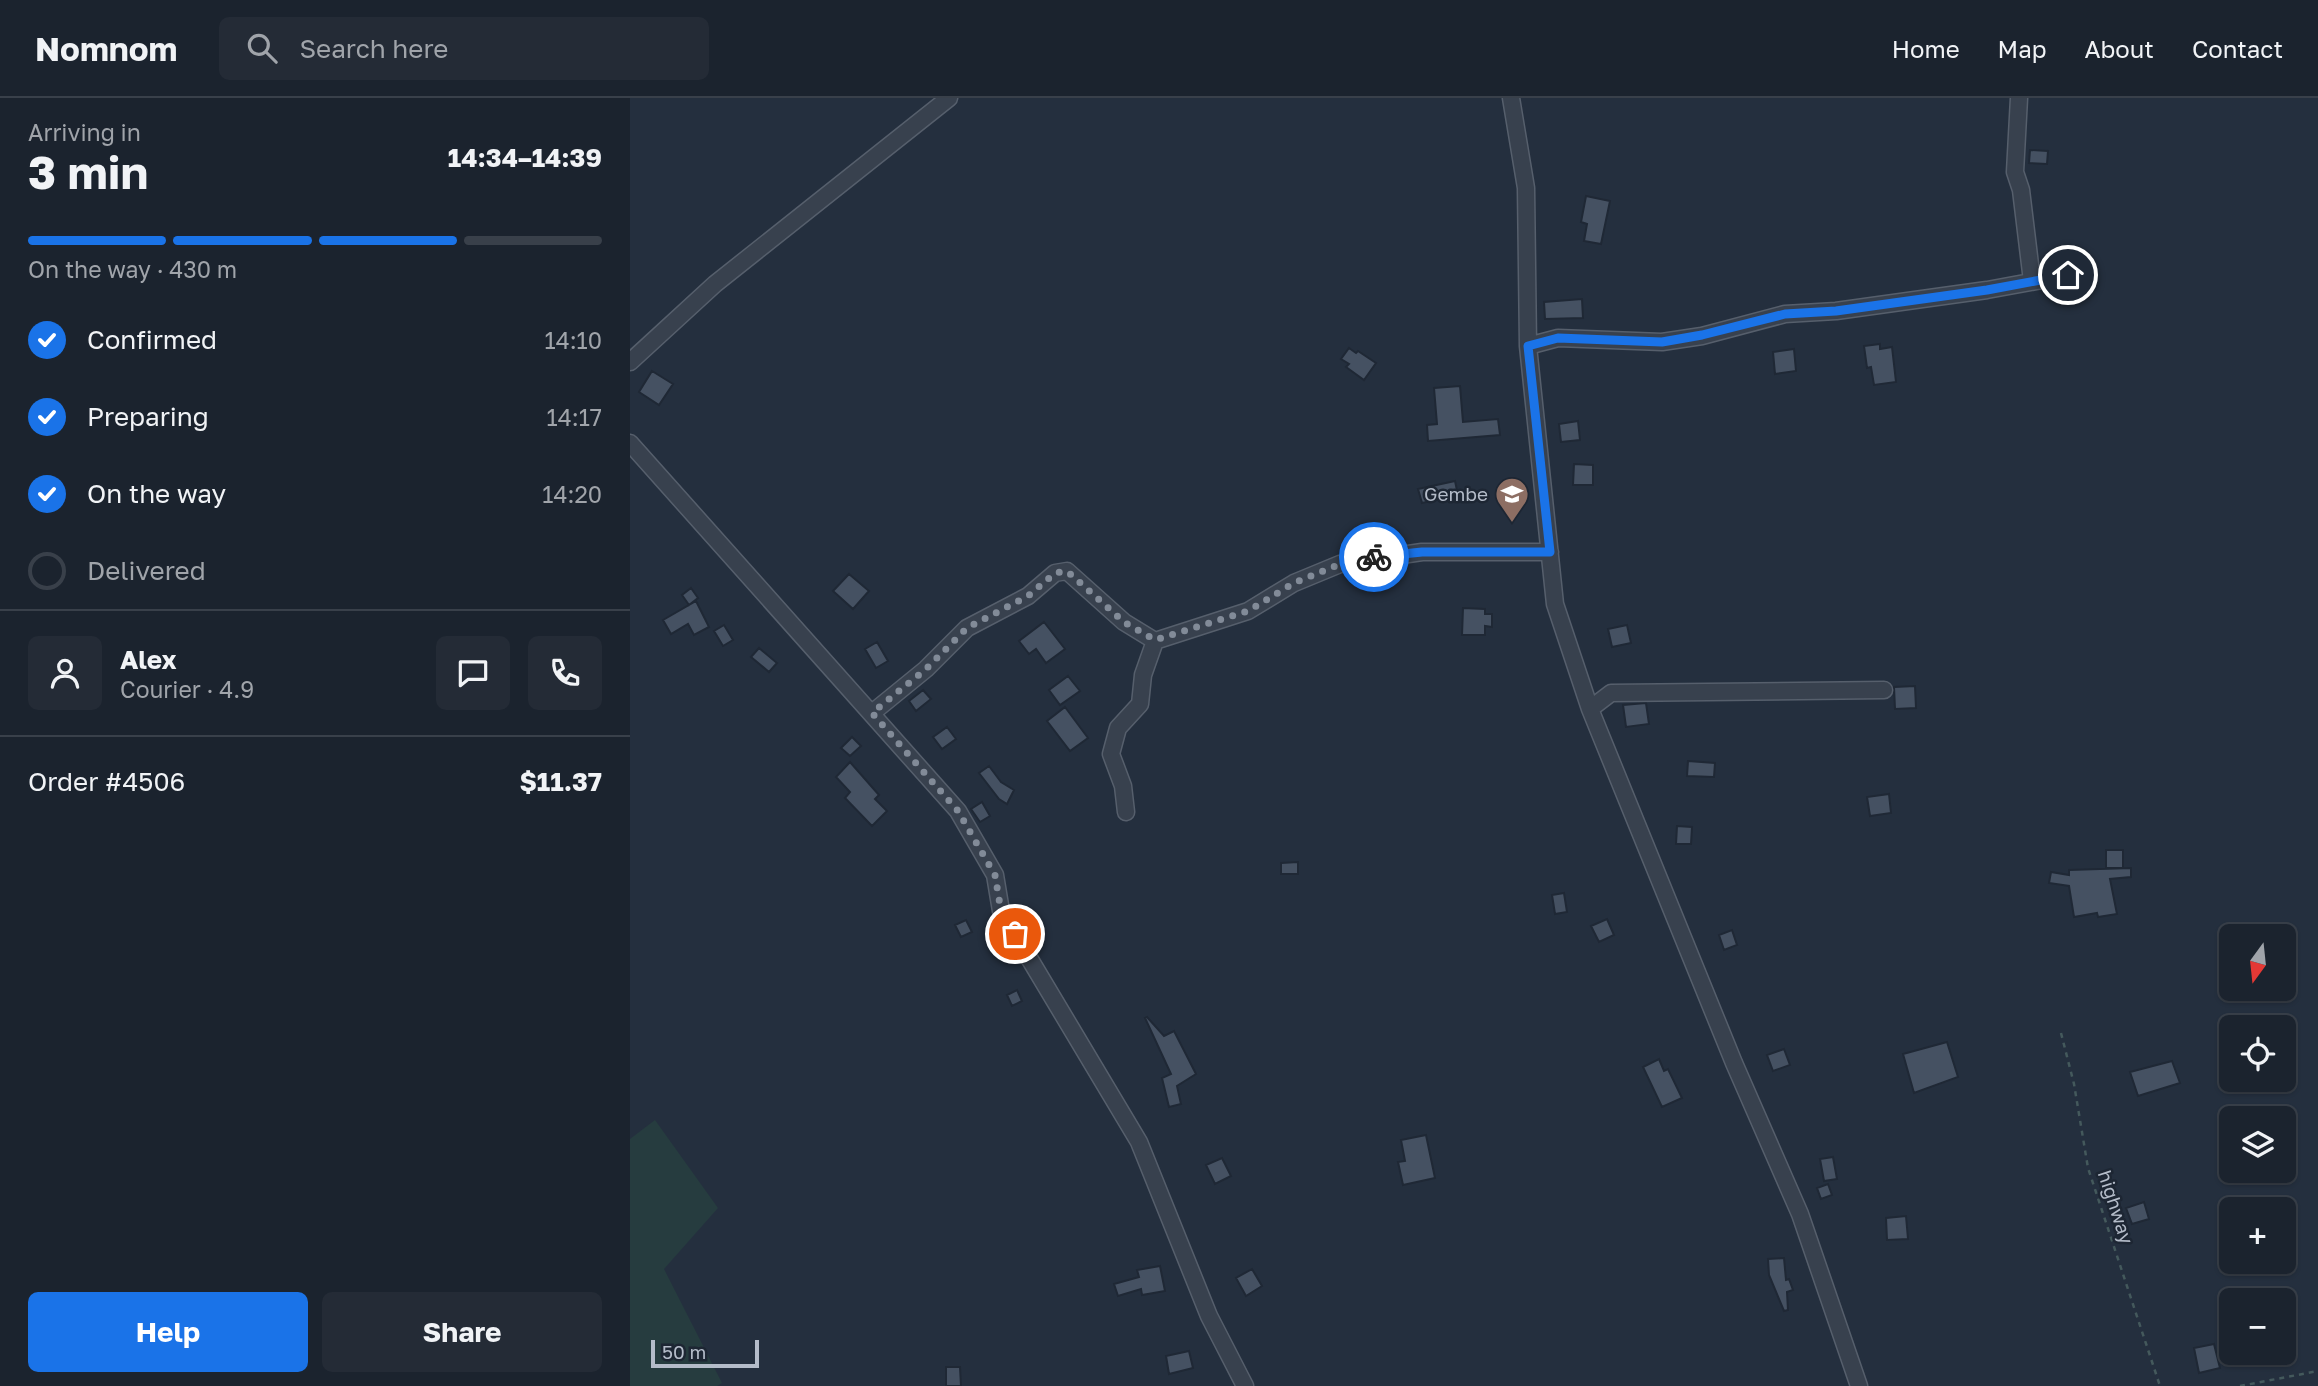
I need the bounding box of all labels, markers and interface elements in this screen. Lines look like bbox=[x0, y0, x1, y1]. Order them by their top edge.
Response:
search box bbox=[219, 17, 709, 80]
text: Nomnom bbox=[35, 29, 177, 68]
icon: search bbox=[243, 29, 281, 67]
text: Search here bbox=[299, 33, 448, 64]
text: Home bbox=[1892, 34, 1960, 63]
text: Map bbox=[1998, 34, 2047, 63]
text: About bbox=[2085, 34, 2154, 63]
text: Contact bbox=[2192, 34, 2283, 63]
text: Arriving in bbox=[28, 118, 141, 146]
text: 14:34–14:39 bbox=[448, 142, 602, 173]
text: 3 min bbox=[28, 144, 148, 199]
pin bbox=[2038, 245, 2098, 305]
text: On the way · 430 m bbox=[28, 255, 237, 283]
icon: home bbox=[2049, 256, 2087, 294]
icon: check bbox=[28, 321, 66, 359]
text: Confirmed bbox=[87, 324, 217, 355]
text: 14:10 bbox=[545, 326, 602, 354]
icon: check bbox=[28, 398, 66, 436]
text: Preparing bbox=[87, 401, 209, 432]
text: 14:17 bbox=[547, 403, 602, 431]
icon: check bbox=[28, 475, 66, 513]
school or university icon: Gembe bbox=[1493, 475, 1531, 524]
text: On the way bbox=[87, 478, 226, 509]
text: 14:20 bbox=[542, 480, 602, 508]
place label: Gembe bbox=[1424, 482, 1488, 505]
courier bbox=[1339, 522, 1409, 592]
icon: bike bbox=[1355, 538, 1393, 576]
text: Delivered bbox=[87, 555, 206, 586]
button: person bbox=[28, 636, 102, 710]
button: chat bbox=[436, 636, 510, 710]
button: phone bbox=[528, 636, 602, 710]
text: Alex bbox=[120, 644, 177, 675]
text: Courier · 4.9 bbox=[120, 675, 254, 703]
text: Order #4506 bbox=[28, 766, 185, 797]
text: $11.37 bbox=[519, 766, 602, 797]
pin bbox=[985, 904, 1045, 964]
icon: bag bbox=[996, 915, 1034, 953]
north arrow bbox=[2219, 924, 2296, 1001]
map controls bbox=[2219, 924, 2296, 1365]
button: locate bbox=[2219, 1015, 2296, 1092]
button: layers bbox=[2219, 1106, 2296, 1183]
street label: highway bbox=[2094, 1167, 2139, 1247]
button: + bbox=[2219, 1197, 2296, 1274]
button: − bbox=[2219, 1288, 2296, 1365]
button: Help bbox=[28, 1292, 308, 1372]
button: Share bbox=[322, 1292, 602, 1372]
scale bar bbox=[651, 1337, 760, 1369]
text: 50 m bbox=[662, 1340, 706, 1363]

